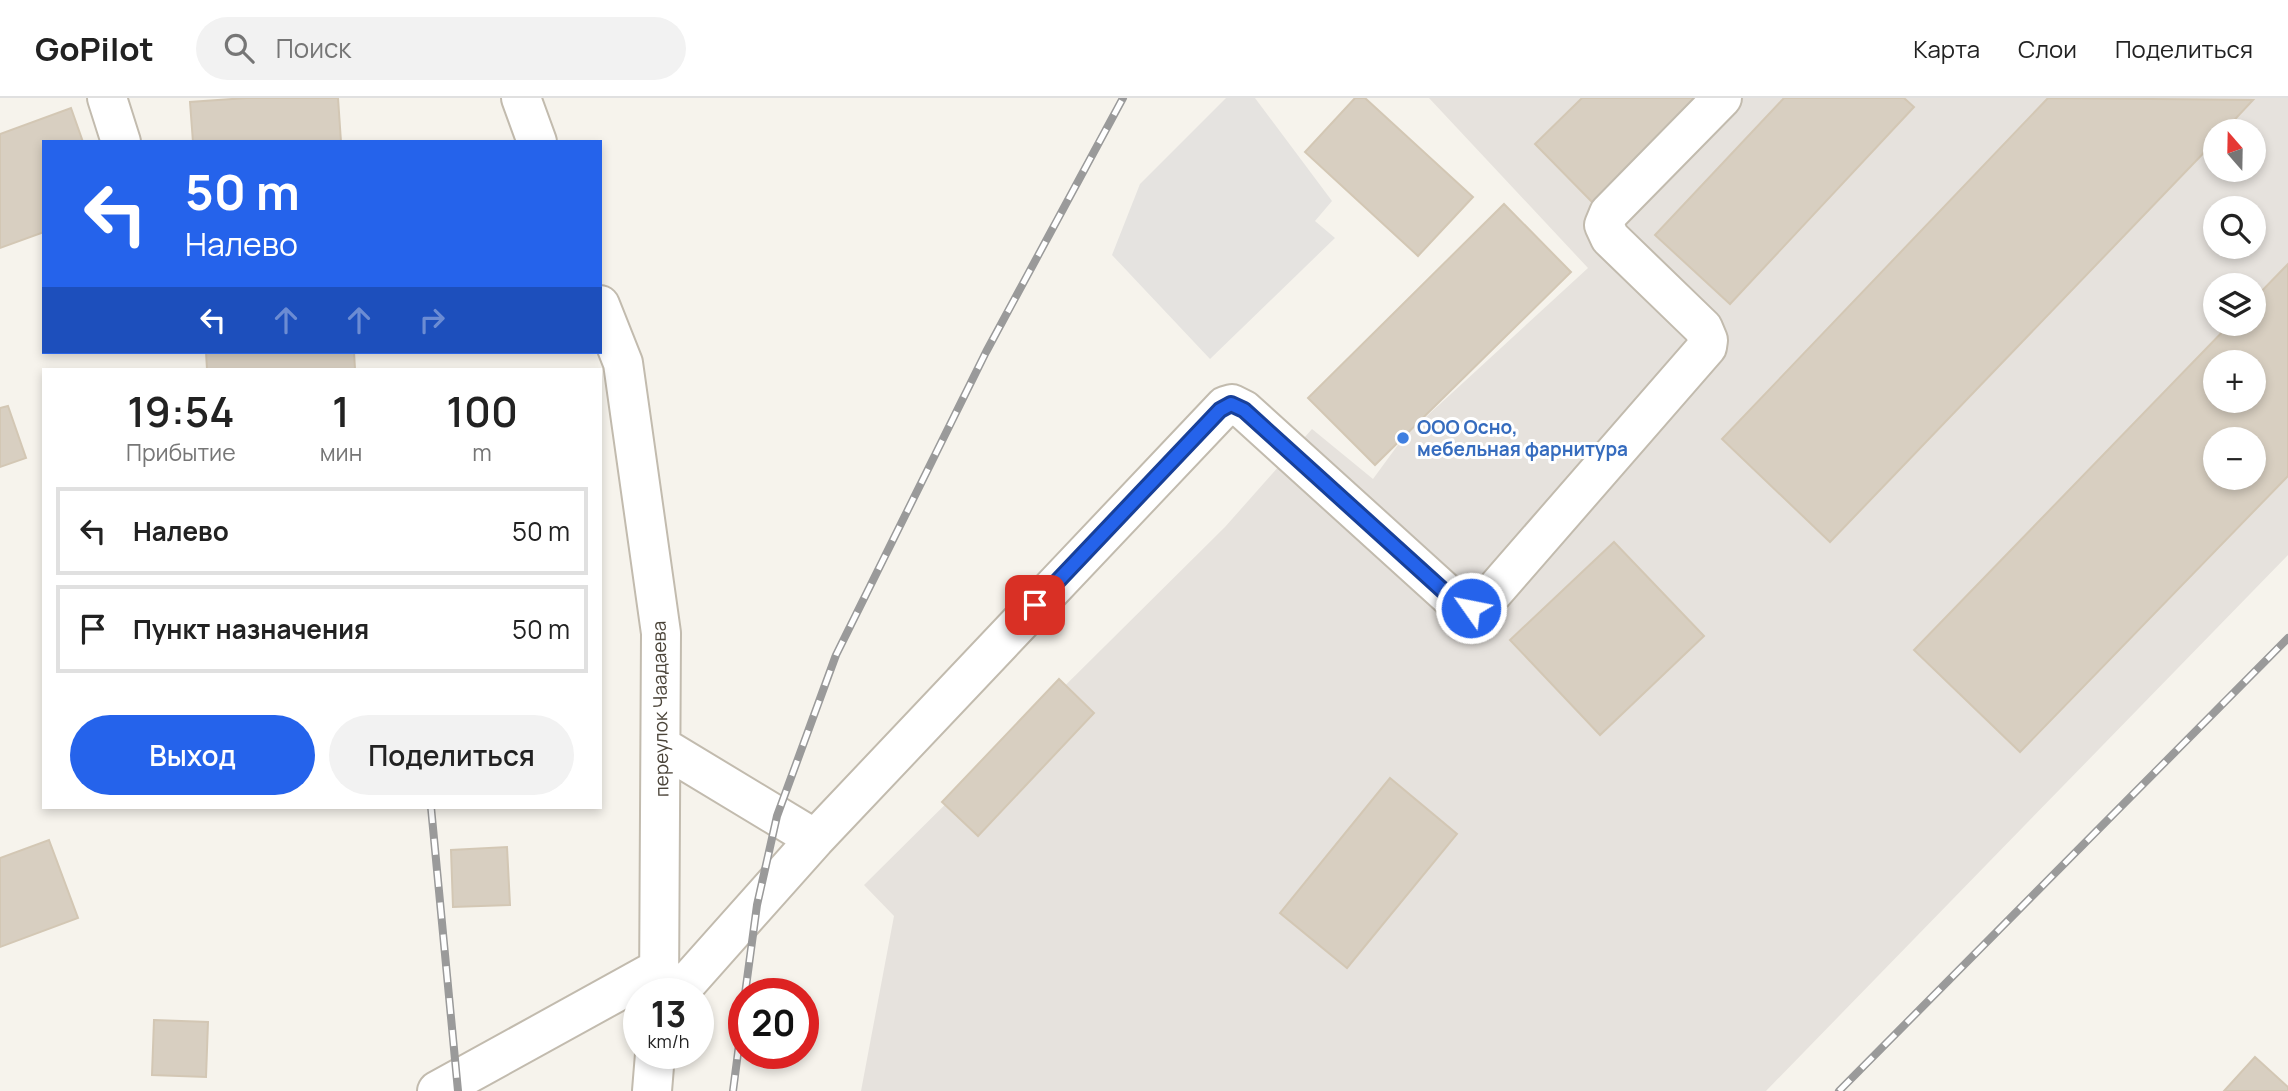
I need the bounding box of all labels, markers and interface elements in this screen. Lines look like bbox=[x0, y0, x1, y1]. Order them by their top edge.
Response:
search box bbox=[196, 17, 686, 80]
text: GoPilot bbox=[35, 26, 154, 71]
icon: search bbox=[220, 29, 258, 67]
text: Поиск bbox=[276, 30, 351, 66]
text: Карта bbox=[1913, 32, 1980, 65]
text: Слои bbox=[2018, 32, 2077, 65]
text: Поделиться bbox=[2115, 32, 2253, 65]
north arrow bbox=[2203, 119, 2266, 182]
map controls bbox=[2203, 119, 2266, 490]
text: 50 m bbox=[185, 158, 300, 225]
icon: left bbox=[70, 168, 161, 259]
button: search bbox=[2203, 196, 2266, 259]
text: Налево bbox=[185, 222, 298, 266]
button: layers bbox=[2203, 273, 2266, 336]
icon: left bbox=[194, 301, 232, 339]
icon: ahead bbox=[267, 301, 305, 339]
icon: ahead bbox=[340, 301, 378, 339]
icon: right bbox=[413, 301, 451, 339]
button: + bbox=[2203, 350, 2266, 413]
text: 19:54 bbox=[127, 382, 235, 440]
text: 1 bbox=[332, 382, 350, 440]
text: 100 bbox=[446, 382, 518, 440]
place label: ООО Осно, мебельная фарнитура bbox=[1417, 414, 1628, 462]
button: − bbox=[2203, 427, 2266, 490]
marker: ООО Осно, мебельная фарнитура bbox=[1395, 430, 1411, 446]
text: Прибытие bbox=[126, 436, 236, 468]
text: мин bbox=[320, 436, 362, 468]
text: m bbox=[472, 436, 492, 468]
icon: left bbox=[74, 512, 112, 550]
text: Налево bbox=[133, 513, 229, 549]
text: 50 m bbox=[512, 513, 570, 549]
position arrow bbox=[1434, 571, 1508, 645]
pin bbox=[1005, 575, 1065, 635]
icon: arrive bbox=[1016, 586, 1054, 624]
icon: arrive bbox=[74, 610, 112, 648]
text: Пункт назначения bbox=[133, 611, 369, 647]
text: 50 m bbox=[512, 611, 570, 647]
street label: переулок Чаадаева bbox=[645, 621, 675, 797]
button: Выход bbox=[70, 715, 315, 795]
button: Поделиться bbox=[329, 715, 574, 795]
speed limit sign: 20 bbox=[728, 978, 819, 1069]
text: 13 bbox=[651, 990, 686, 1038]
text: km/h bbox=[648, 1029, 689, 1053]

